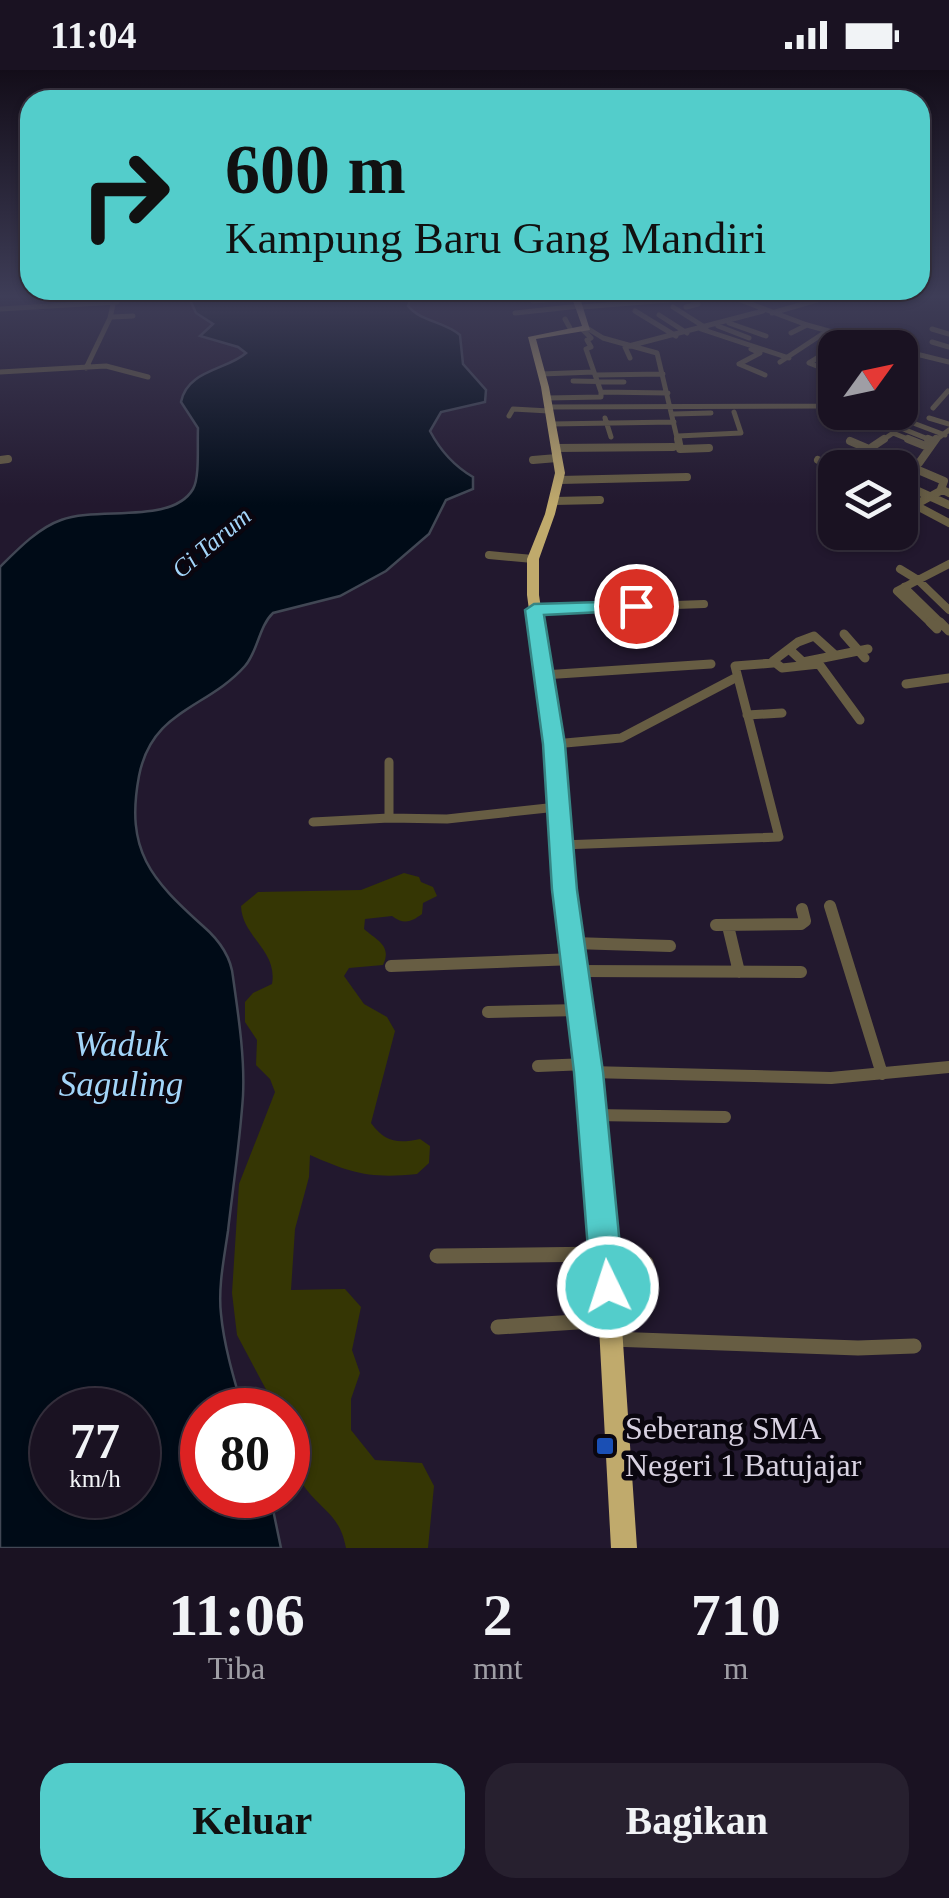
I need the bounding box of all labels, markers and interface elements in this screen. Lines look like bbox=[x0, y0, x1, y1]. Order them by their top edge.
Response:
text: 11:04 bbox=[50, 14, 137, 56]
icon: right bbox=[60, 130, 190, 260]
text: 600 m bbox=[225, 131, 406, 208]
text: Kampung Baru Gang Mandiri bbox=[225, 213, 766, 263]
north arrow bbox=[818, 330, 918, 430]
map controls bbox=[818, 330, 918, 550]
button: layers bbox=[818, 450, 918, 550]
water label: Ci Tarum bbox=[167, 502, 256, 583]
pin bbox=[594, 564, 679, 649]
icon: arrive bbox=[609, 579, 664, 634]
water label: Waduk Saguling bbox=[59, 1025, 183, 1104]
position arrow bbox=[556, 1235, 660, 1339]
speed limit sign: 80 bbox=[180, 1388, 310, 1518]
place label: Seberang SMA Negeri 1 Batujajar bbox=[625, 1410, 862, 1483]
text: 77 bbox=[70, 1413, 120, 1469]
marker: Seberang SMA Negeri 1 Batujajar bbox=[594, 1435, 616, 1457]
text: km/h bbox=[69, 1465, 121, 1492]
text: 11:06 bbox=[168, 1582, 305, 1648]
text: 2 bbox=[483, 1582, 513, 1648]
text: 710 bbox=[691, 1582, 781, 1648]
text: Tiba bbox=[208, 1650, 265, 1686]
text: mnt bbox=[473, 1650, 523, 1686]
text: m bbox=[723, 1650, 748, 1686]
button: Keluar bbox=[40, 1763, 465, 1878]
button: Bagikan bbox=[485, 1763, 909, 1878]

